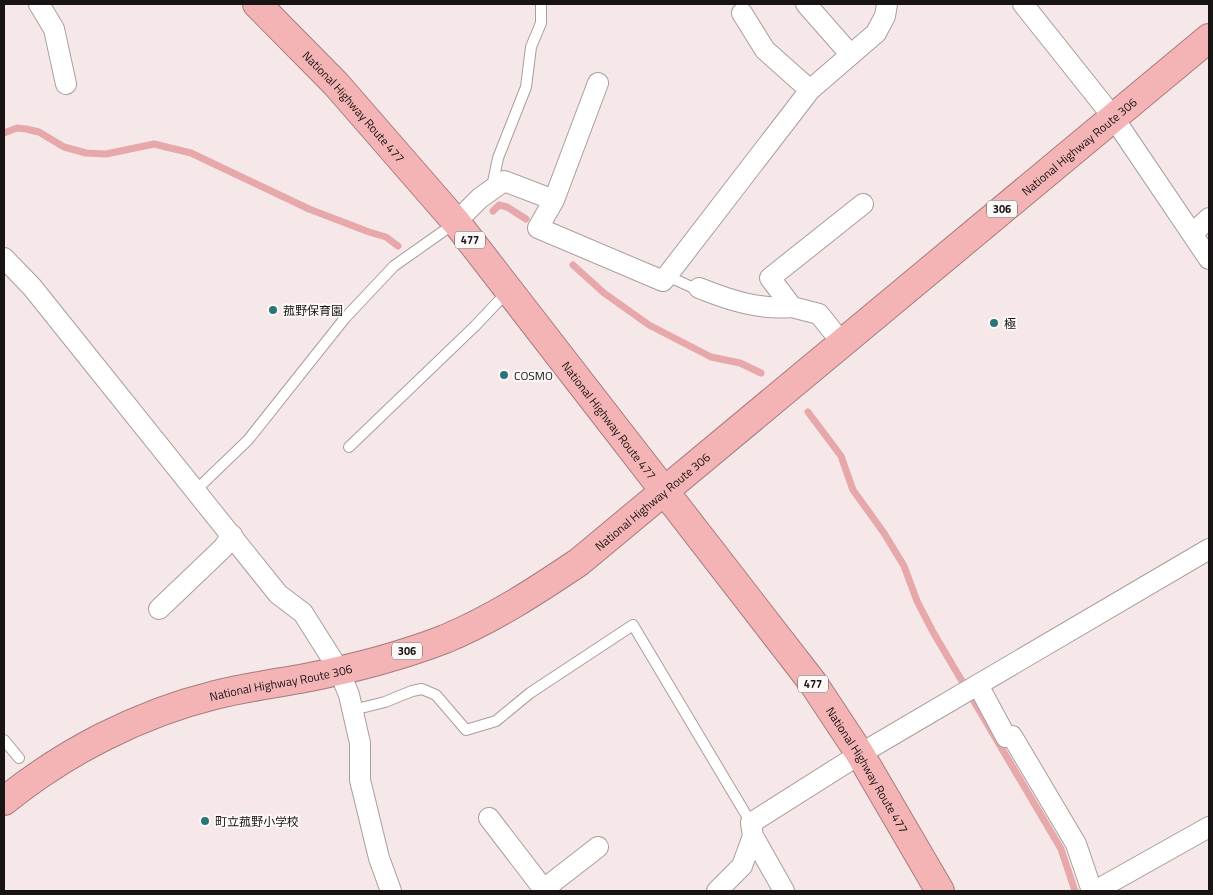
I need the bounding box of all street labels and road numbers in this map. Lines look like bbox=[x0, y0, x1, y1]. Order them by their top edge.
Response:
street label: National Highway Route 477 bbox=[298, 46, 410, 167]
street label: National Highway Route 306 bbox=[1017, 92, 1141, 200]
road number: 306 bbox=[987, 200, 1017, 218]
road number: 477 bbox=[455, 232, 485, 248]
street label: National Highway Route 477 bbox=[558, 357, 661, 483]
street label: National Highway Route 306 bbox=[590, 447, 714, 555]
road number: 306 bbox=[392, 642, 422, 659]
street label: National Highway Route 306 bbox=[207, 658, 354, 706]
road number: 477 bbox=[798, 676, 828, 692]
street label: National Highway Route 477 bbox=[822, 703, 914, 837]

